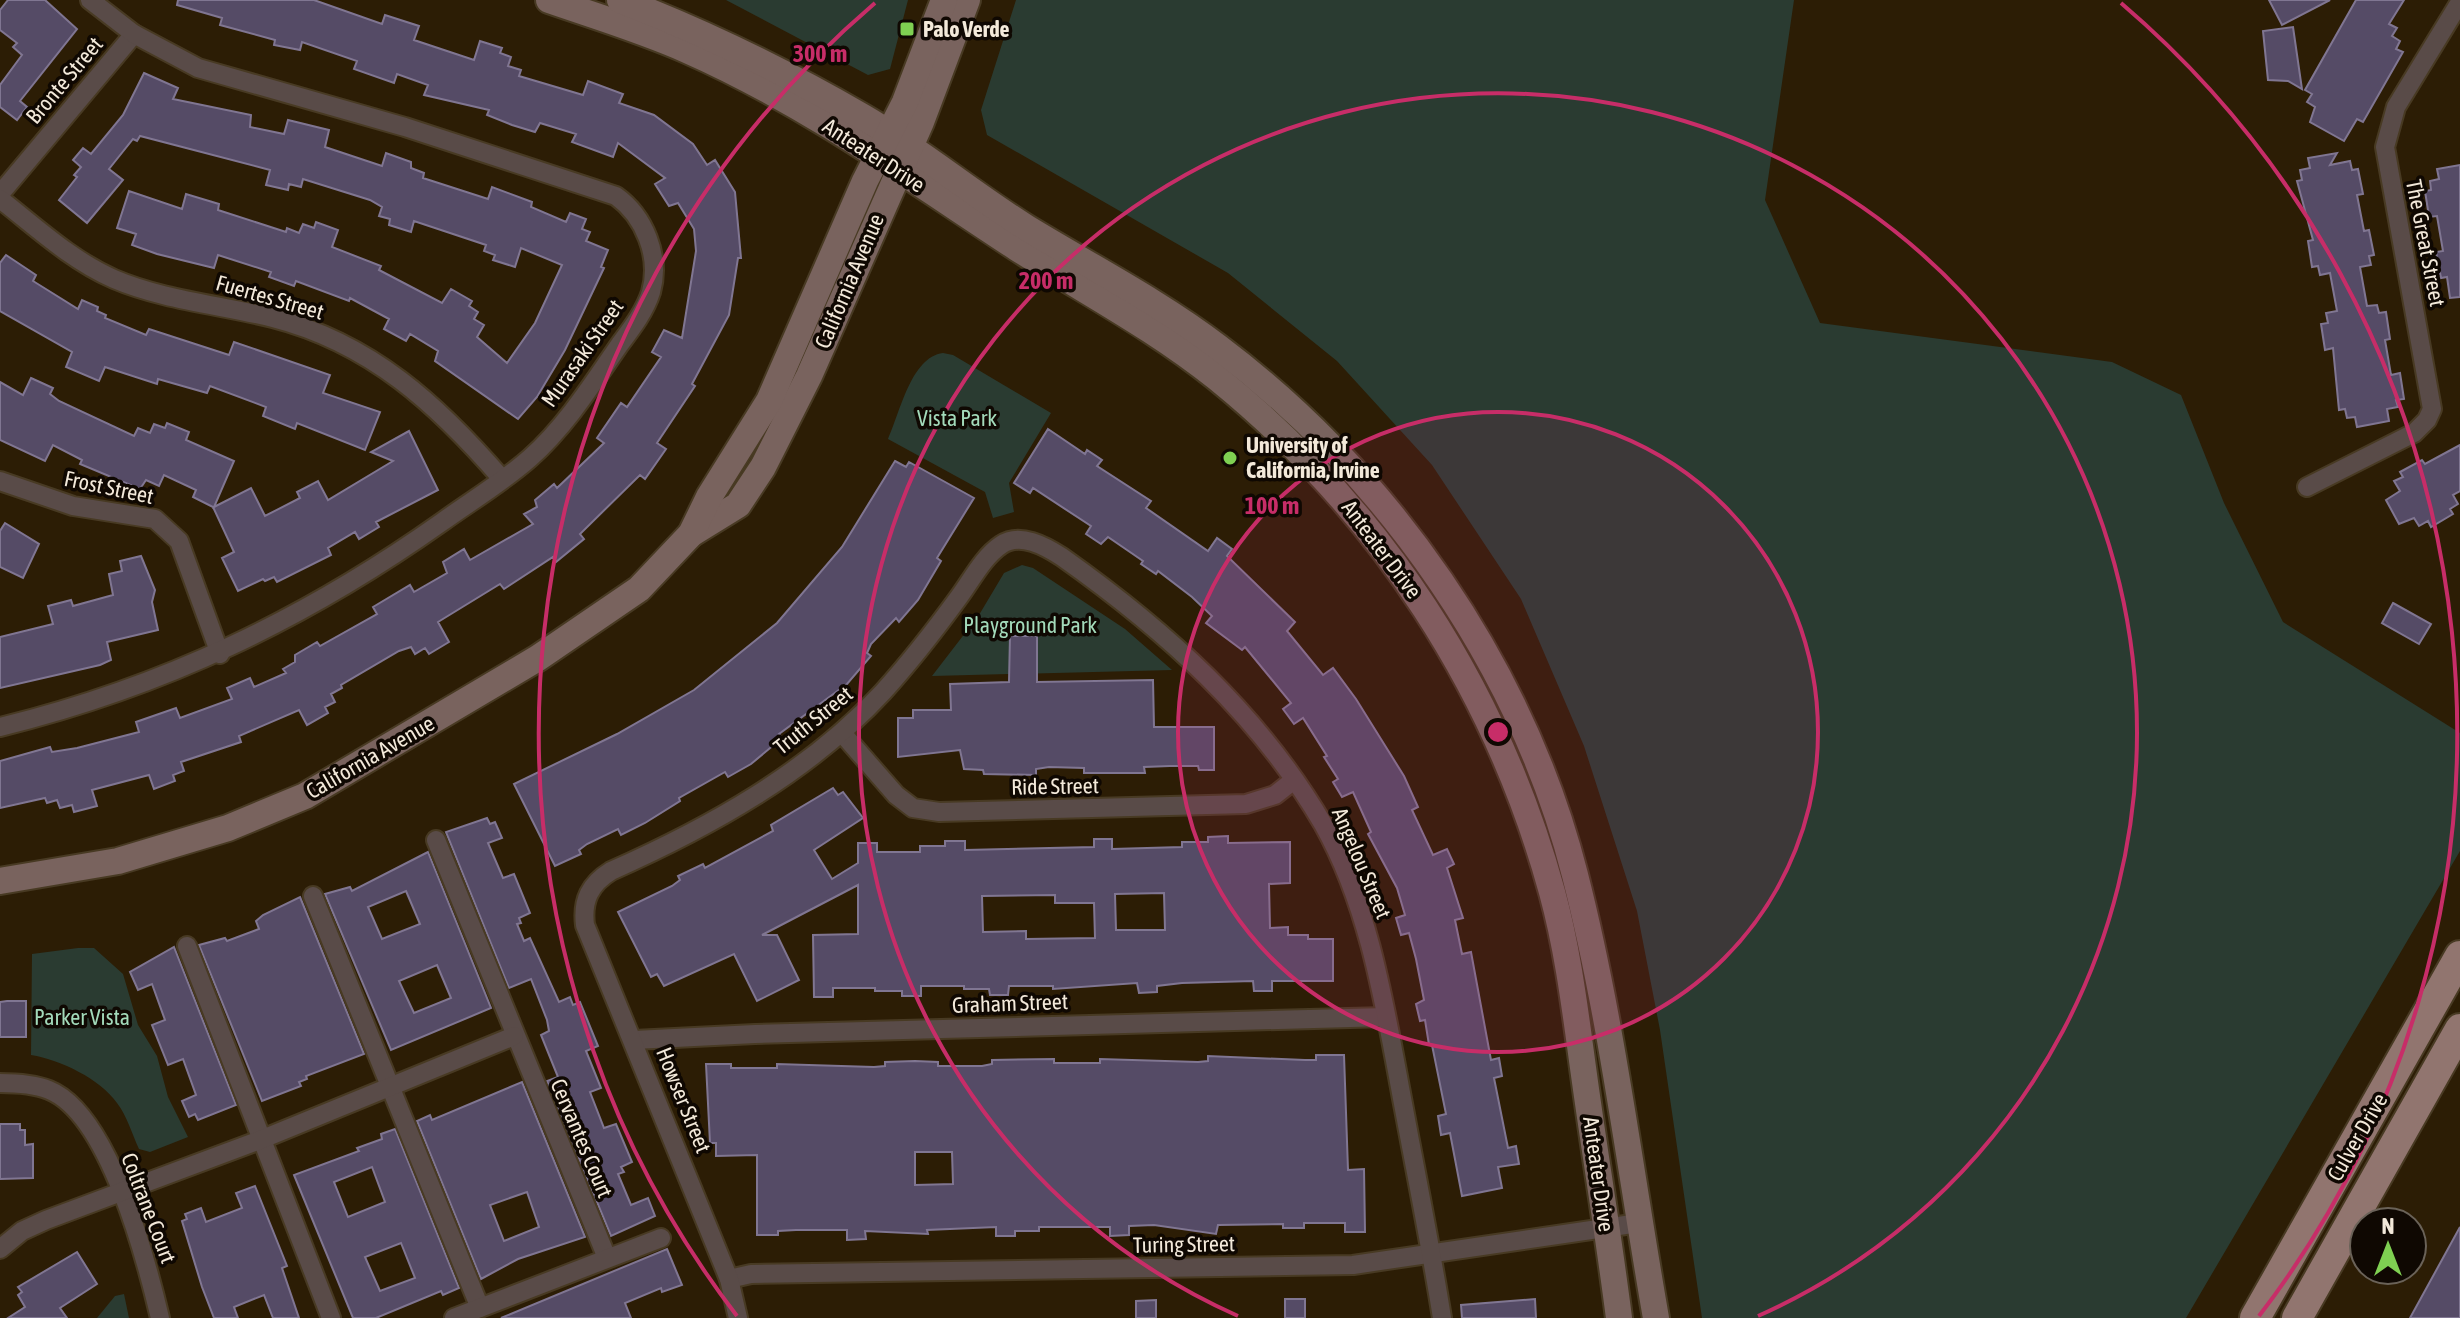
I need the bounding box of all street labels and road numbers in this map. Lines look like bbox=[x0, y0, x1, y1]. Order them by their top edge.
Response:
street label: Bronte Street bbox=[20, 31, 108, 129]
street label: Anteater Drive bbox=[818, 112, 930, 198]
street label: The Great Street bbox=[2401, 177, 2451, 309]
street label: California Avenue bbox=[809, 210, 889, 352]
street label: Fuertes Street bbox=[213, 269, 327, 325]
street label: Murasaki Street bbox=[535, 294, 629, 412]
street label: Frost Street bbox=[62, 465, 156, 509]
street label: Anteater Drive bbox=[1337, 495, 1427, 603]
street label: Truth Street bbox=[768, 680, 858, 760]
street label: California Avenue bbox=[301, 710, 439, 804]
street label: Ride Street bbox=[1011, 772, 1099, 800]
street label: Angelou Street bbox=[1327, 803, 1397, 923]
street label: Graham Street bbox=[952, 988, 1068, 1018]
street label: Howser Street bbox=[651, 1043, 717, 1157]
street label: Cervantes Court bbox=[545, 1075, 619, 1201]
street label: Culver Drive bbox=[2321, 1088, 2393, 1186]
street label: Anteater Drive bbox=[1578, 1115, 1620, 1233]
street label: Coltrane Court bbox=[116, 1149, 182, 1267]
street label: Turing Street bbox=[1133, 1230, 1235, 1258]

